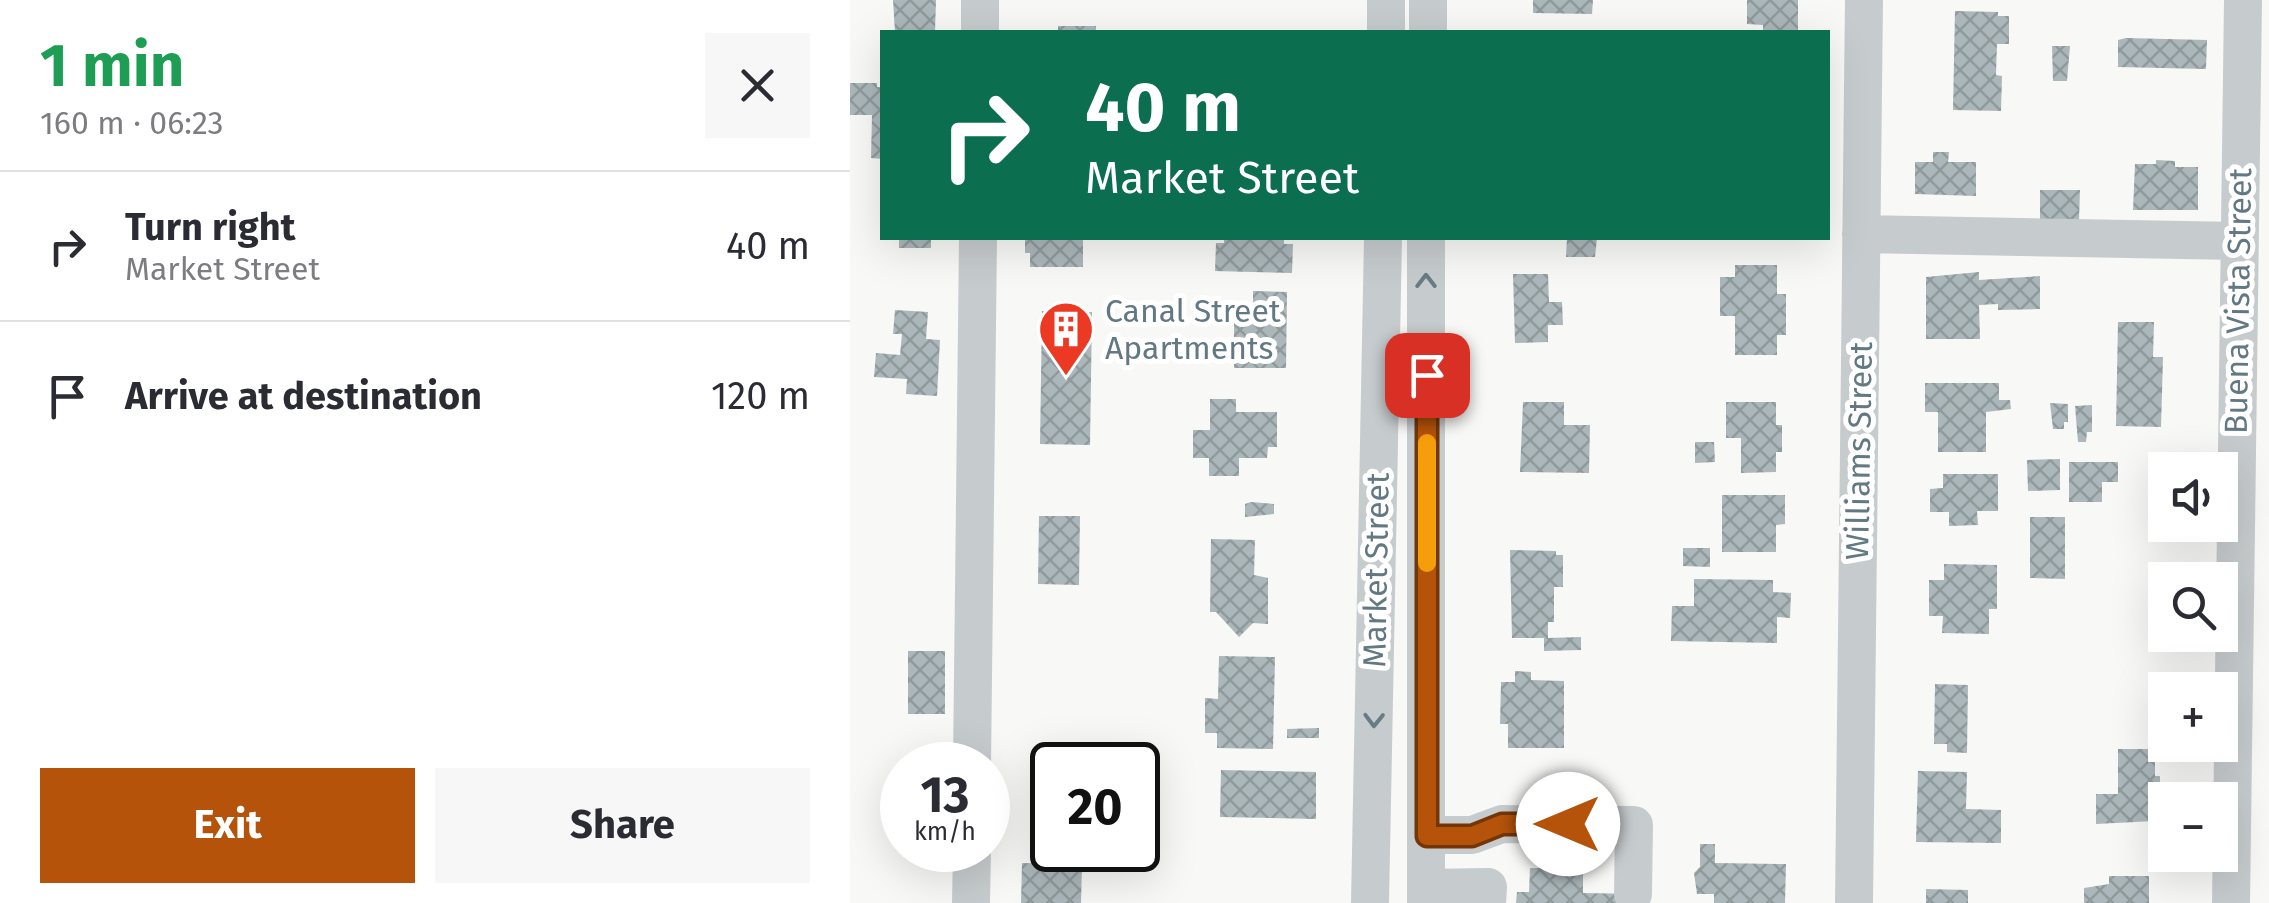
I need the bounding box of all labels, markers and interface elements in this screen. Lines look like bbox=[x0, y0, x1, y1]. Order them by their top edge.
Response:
text: 1 min bbox=[40, 30, 184, 102]
button: close bbox=[705, 33, 810, 138]
text: 40 m bbox=[1085, 66, 1241, 150]
icon: right bbox=[920, 70, 1050, 200]
text: 160 m · 06:23 bbox=[40, 104, 224, 142]
text: Market Street bbox=[1085, 151, 1359, 205]
street label: Buena Vista Street bbox=[2217, 167, 2259, 434]
text: Turn right bbox=[125, 204, 295, 250]
icon: right bbox=[40, 219, 95, 274]
text: 40 m bbox=[726, 223, 810, 269]
text: Market Street bbox=[125, 250, 320, 288]
one-way arrow bbox=[1416, 272, 1437, 288]
place label: Canal Street Apartments bbox=[1105, 292, 1281, 367]
building icon: Canal Street Apartments bbox=[1036, 299, 1096, 378]
pin bbox=[1385, 333, 1470, 418]
street label: Williams Street bbox=[1838, 341, 1880, 560]
icon: arrive bbox=[1400, 348, 1455, 403]
icon: arrive bbox=[40, 369, 95, 424]
text: Arrive at destination bbox=[125, 373, 482, 419]
text: 120 m bbox=[711, 373, 810, 419]
map controls bbox=[2148, 452, 2238, 872]
button: sound bbox=[2148, 452, 2238, 542]
street label: Market Street bbox=[1355, 472, 1397, 668]
button: search bbox=[2148, 562, 2238, 652]
button: + bbox=[2148, 672, 2238, 762]
one-way arrow bbox=[1363, 712, 1384, 728]
speed limit sign: 20 bbox=[1030, 742, 1160, 872]
text: 13 bbox=[920, 765, 970, 825]
button: Exit bbox=[40, 768, 415, 883]
button: Share bbox=[435, 768, 810, 883]
position arrow bbox=[1516, 772, 1620, 876]
button: − bbox=[2148, 782, 2238, 872]
text: km/h bbox=[914, 817, 976, 847]

